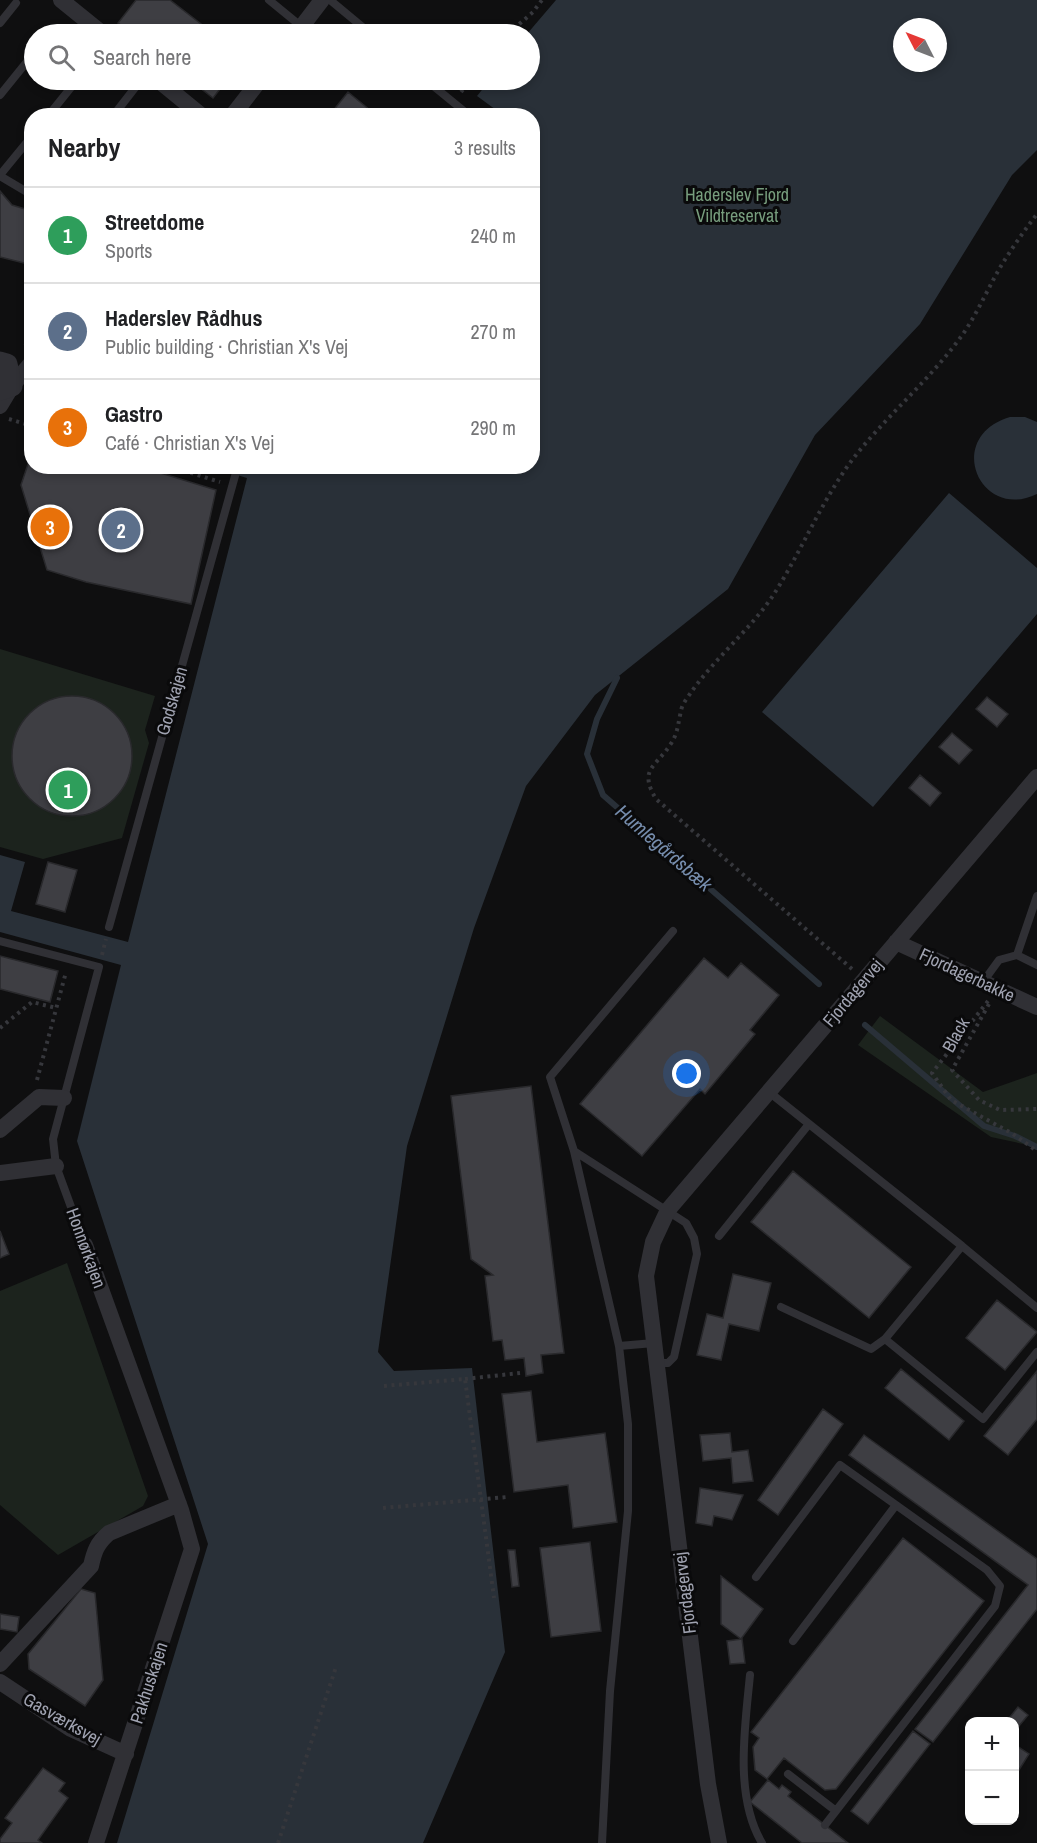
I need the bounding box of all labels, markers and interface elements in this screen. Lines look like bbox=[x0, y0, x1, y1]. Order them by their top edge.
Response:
north arrow bbox=[893, 18, 947, 72]
search box bbox=[24, 24, 540, 90]
icon: search bbox=[45, 41, 78, 74]
text: Search here bbox=[93, 42, 191, 72]
text: Nearby bbox=[48, 130, 120, 165]
text: 3 results bbox=[454, 134, 516, 161]
park label: Haderslev Fjord Vildtreservat bbox=[685, 182, 789, 228]
text: Streetdome bbox=[105, 207, 204, 237]
text: 1 bbox=[63, 222, 72, 249]
text: 240 m bbox=[470, 222, 516, 249]
text: Sports bbox=[105, 237, 152, 264]
text: Haderslev Rådhus bbox=[105, 303, 262, 333]
text: 2 bbox=[63, 318, 72, 345]
text: 270 m bbox=[470, 318, 516, 345]
text: Public building · Christian X's Vej bbox=[105, 333, 348, 360]
text: Gastro bbox=[105, 399, 163, 429]
text: 3 bbox=[63, 414, 72, 441]
text: 290 m bbox=[470, 414, 516, 441]
text: Café · Christian X's Vej bbox=[105, 429, 274, 456]
pin: 3 bbox=[31, 504, 70, 550]
pin: 2 bbox=[102, 508, 140, 552]
street label: Godskajen bbox=[150, 664, 193, 738]
pin: 1 bbox=[48, 768, 88, 812]
water label: Humlegårdsbæk bbox=[610, 798, 719, 898]
street label: Fjordagerbakke bbox=[915, 942, 1019, 1008]
street label: Fjordagervej bbox=[817, 953, 889, 1032]
street label: Black bbox=[936, 1012, 976, 1057]
your location bbox=[672, 1059, 701, 1088]
street label: Honnørkajen bbox=[60, 1204, 113, 1291]
street label: Fjordagervej bbox=[667, 1551, 702, 1635]
street label: Pakhuskajen bbox=[124, 1639, 173, 1727]
street label: Gasværksvej bbox=[19, 1686, 106, 1751]
map controls bbox=[965, 1717, 1019, 1825]
button: + bbox=[965, 1717, 1019, 1771]
button: − bbox=[965, 1771, 1019, 1825]

